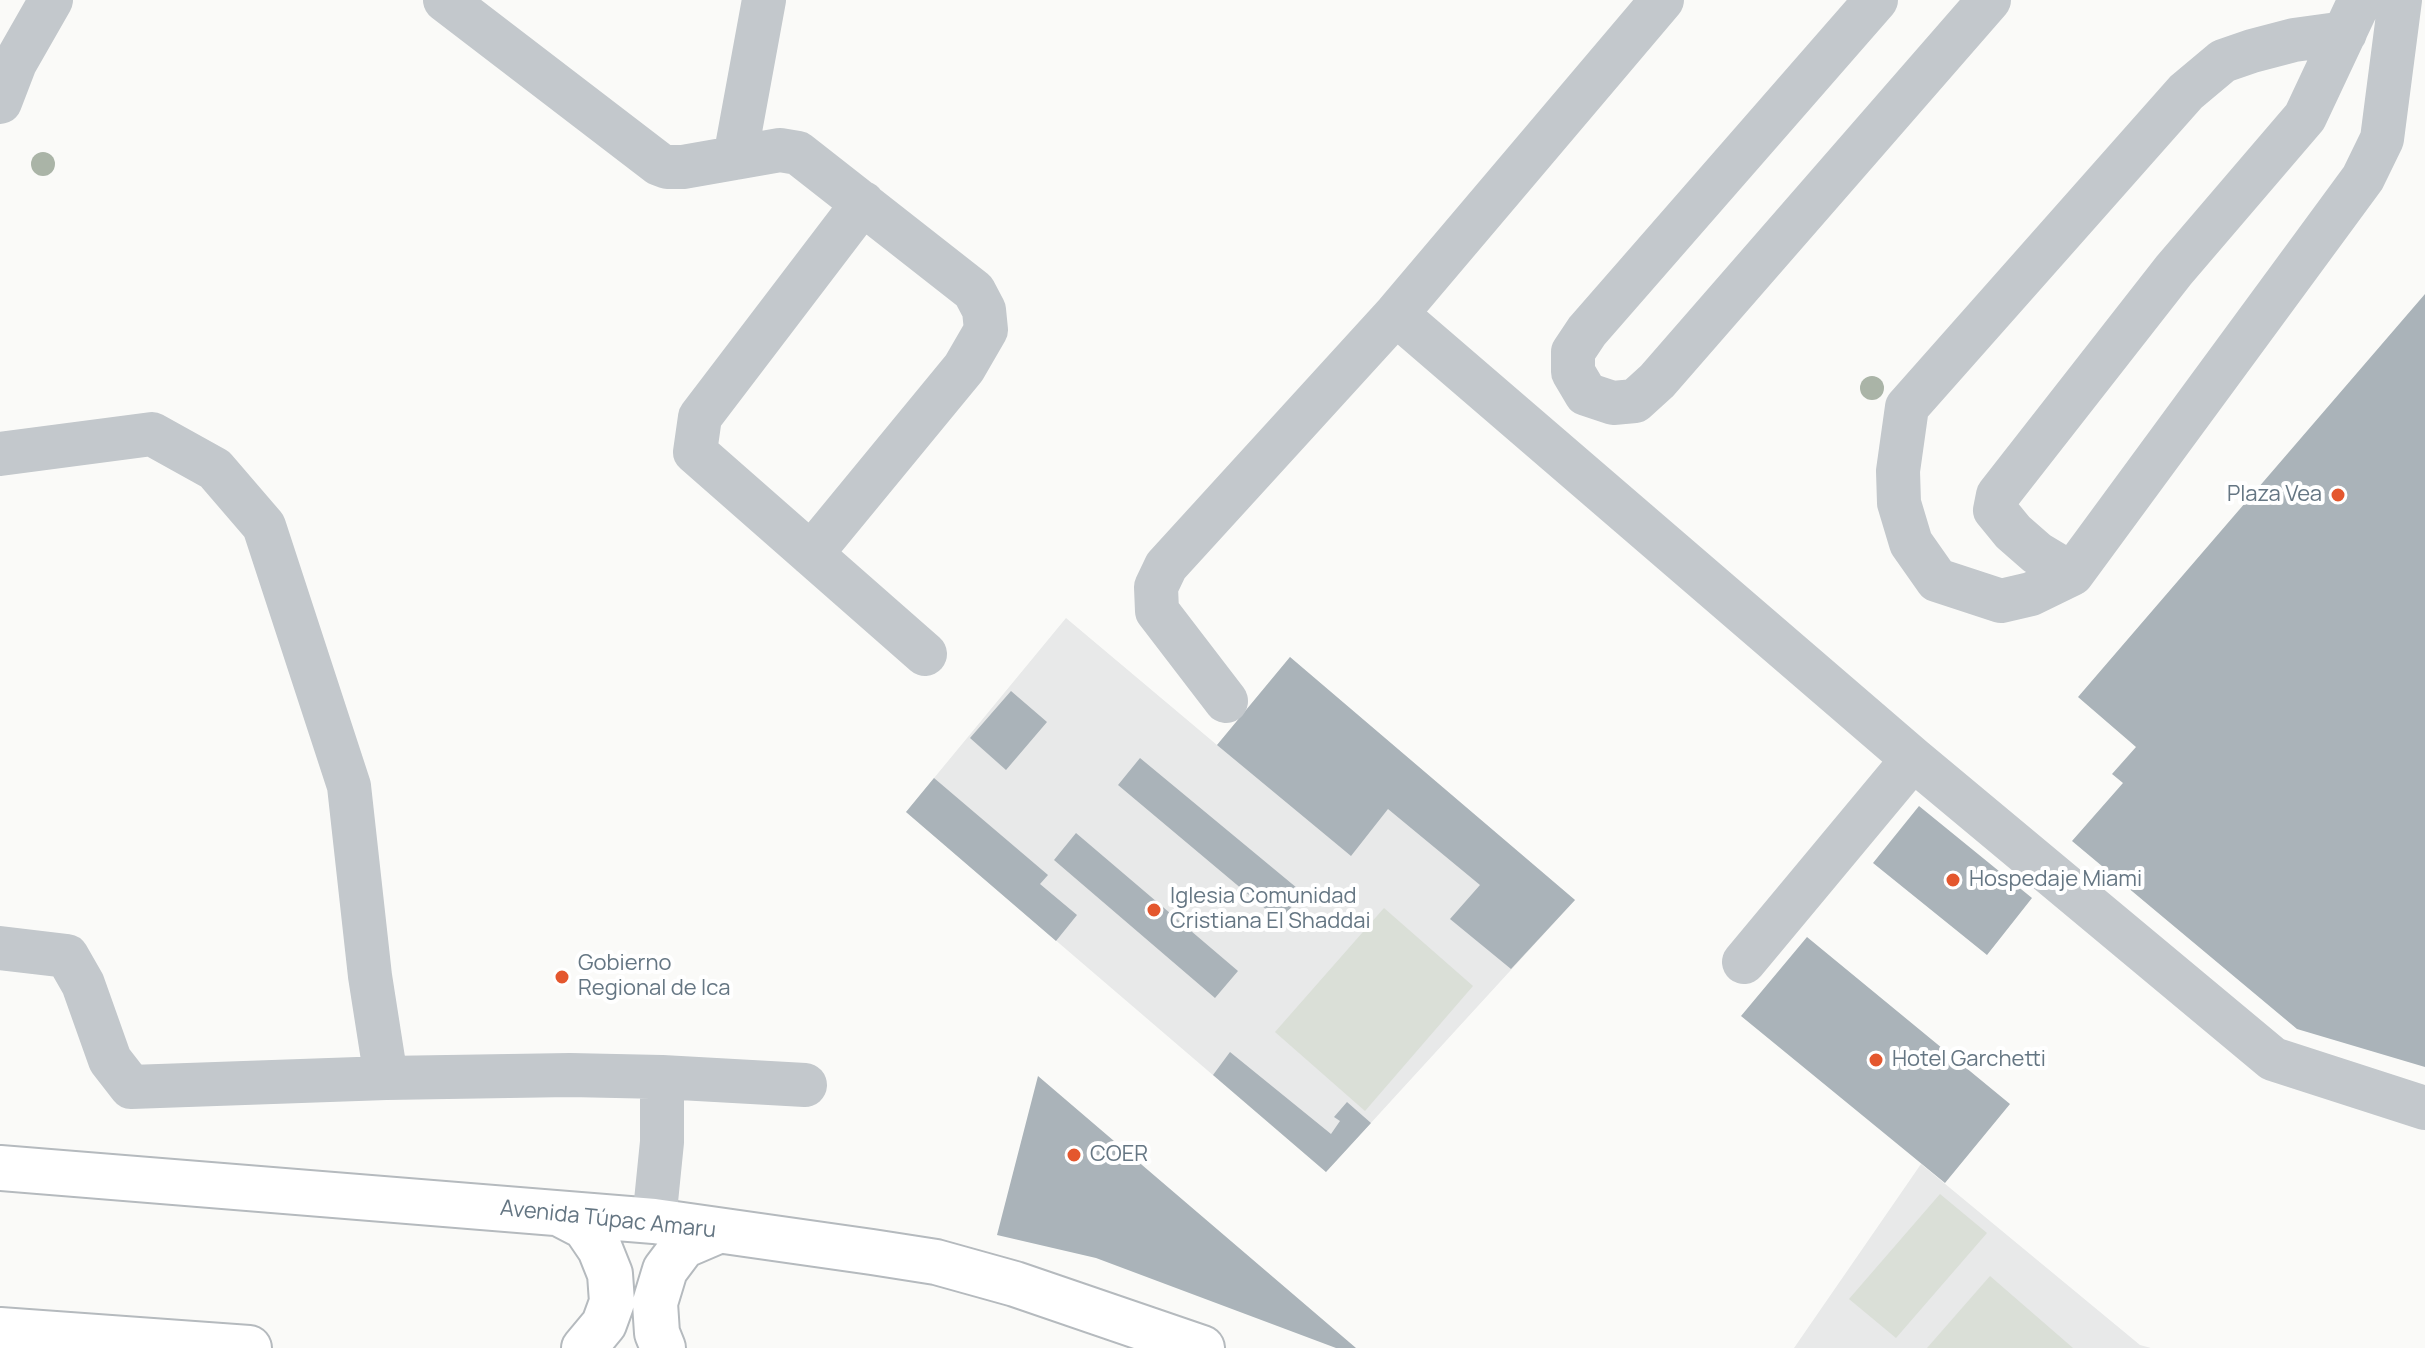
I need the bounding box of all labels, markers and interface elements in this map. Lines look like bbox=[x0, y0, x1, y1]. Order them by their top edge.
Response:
place label: Plaza Vea bbox=[2227, 482, 2322, 508]
marker: Plaza Vea bbox=[2329, 486, 2347, 504]
place label: Hospedaje Miami bbox=[1969, 867, 2142, 893]
marker: Hospedaje Miami bbox=[1944, 871, 1962, 889]
place label: Iglesia Comunidad Cristiana El Shaddai bbox=[1170, 884, 1371, 936]
marker: Iglesia Comunidad Cristiana El Shaddai bbox=[1145, 901, 1163, 919]
place label: Gobierno Regional de Ica bbox=[578, 951, 730, 1002]
marker: Gobierno Regional de Ica bbox=[553, 968, 571, 986]
place label: Hotel Garchetti bbox=[1892, 1047, 2046, 1073]
marker: Hotel Garchetti bbox=[1867, 1051, 1885, 1069]
place label: COER bbox=[1090, 1142, 1148, 1168]
marker: COER bbox=[1065, 1146, 1083, 1164]
street label: Avenida Túpac Amaru bbox=[499, 1196, 717, 1244]

